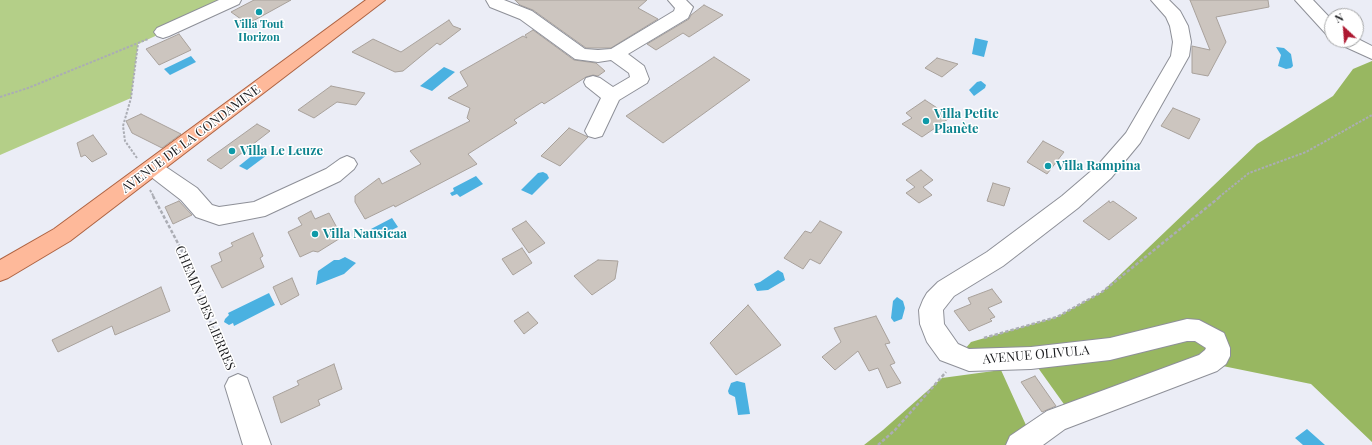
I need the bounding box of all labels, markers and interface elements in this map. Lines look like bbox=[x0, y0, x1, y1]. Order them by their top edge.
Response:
marker: Villa Tout Horizon bbox=[254, 7, 264, 17]
north arrow bbox=[1324, 8, 1364, 48]
text: N bbox=[1332, 9, 1346, 26]
place label: Villa Tout Horizon bbox=[234, 18, 284, 44]
street label: AVENUE DE LA CONDAMINE bbox=[118, 82, 264, 196]
place label: Villa Petite Planète bbox=[934, 106, 999, 137]
marker: Villa Petite Planète bbox=[921, 116, 931, 126]
place label: Villa Le Leuze bbox=[240, 143, 323, 159]
marker: Villa Le Leuze bbox=[227, 146, 237, 156]
place label: Villa Rampina bbox=[1056, 158, 1140, 174]
marker: Villa Rampina bbox=[1043, 161, 1053, 171]
place label: Villa Nausicaa bbox=[323, 226, 407, 242]
marker: Villa Nausicaa bbox=[310, 229, 320, 239]
street label: CHEMIN DES LIERRES bbox=[172, 243, 238, 373]
street label: AVENUE OLIVULA bbox=[982, 343, 1090, 367]

